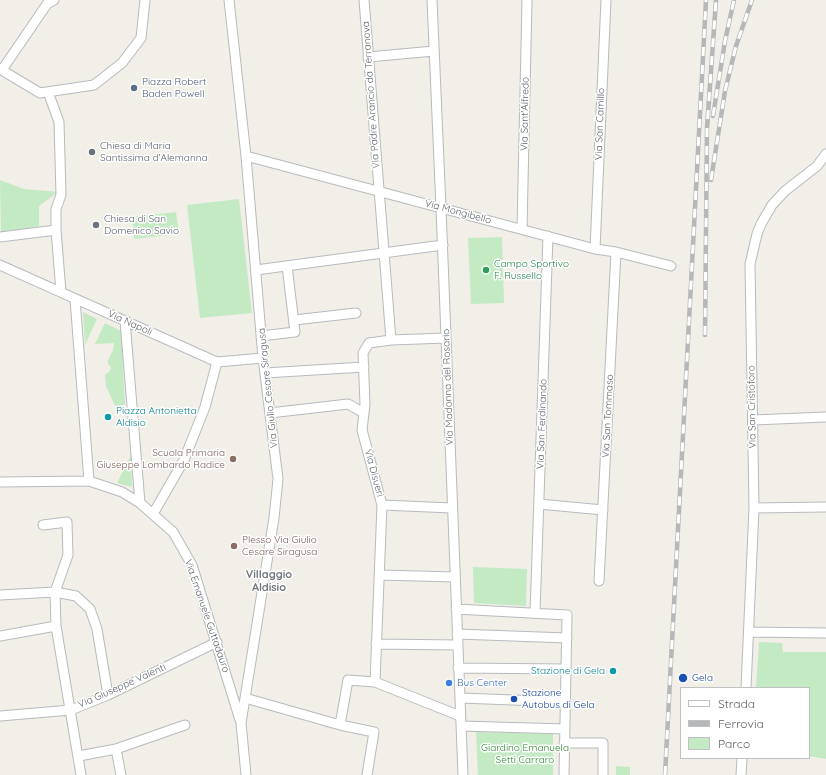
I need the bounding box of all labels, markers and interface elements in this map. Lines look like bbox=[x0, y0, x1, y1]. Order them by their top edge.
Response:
street label: Via Padre Arancio da Terranova bbox=[360, 21, 382, 169]
place label: Piazza Robert Baden Powell bbox=[142, 76, 206, 100]
street label: Via Sant'Alfredo bbox=[518, 77, 532, 151]
marker: Piazza Robert Baden Powell bbox=[129, 83, 139, 93]
street label: Via San Camillo bbox=[593, 88, 607, 160]
place label: Chiesa di Maria Santissima d'Alemanna bbox=[100, 140, 208, 164]
marker: Chiesa di Maria Santissima d'Alemanna bbox=[87, 147, 97, 157]
street label: Via Mongibello bbox=[423, 197, 493, 227]
place label: Chiesa di San Domenico Savio bbox=[104, 213, 179, 236]
marker: Chiesa di San Domenico Savio bbox=[91, 220, 101, 230]
place label: Campo Sportivo F. Russello bbox=[494, 258, 569, 282]
marker: Campo Sportivo F. Russello bbox=[481, 265, 491, 275]
street label: Via Napoli bbox=[106, 308, 154, 338]
street label: Via Giulio Cesare Siragusa bbox=[256, 327, 280, 449]
street label: Via Madonna del Rosario bbox=[440, 329, 456, 445]
street label: Via San Cristoforo bbox=[745, 365, 759, 449]
street label: Via San Tommaso bbox=[600, 374, 616, 458]
street label: Via San Ferdinando bbox=[534, 379, 550, 469]
place label: Piazza Antonietta Aldisio bbox=[116, 405, 197, 428]
marker: Piazza Antonietta Aldisio bbox=[103, 412, 113, 422]
place label: Scuola Primaria Giuseppe Lombardo Radice bbox=[96, 447, 225, 470]
street label: Via Disueri bbox=[362, 448, 386, 498]
marker: Scuola Primaria Giuseppe Lombardo Radice bbox=[228, 454, 238, 464]
place label: Plesso Via Giulio Cesare Siragusa bbox=[242, 534, 317, 558]
marker: Plesso Via Giulio Cesare Siragusa bbox=[229, 541, 239, 551]
street label: Via Emanuele Guttadauro bbox=[182, 558, 232, 674]
district label: Villaggio Aldisio bbox=[246, 568, 292, 594]
street label: Via Giuseppe Valenti bbox=[76, 661, 168, 711]
place label: Stazione di Gela bbox=[531, 665, 605, 677]
marker: Stazione di Gela bbox=[608, 666, 618, 676]
marker: Gela bbox=[677, 672, 689, 684]
place label: Gela bbox=[692, 672, 713, 684]
place label: Bus Center bbox=[457, 677, 507, 689]
marker: Bus Center bbox=[444, 678, 454, 688]
place label: Stazione Autobus di Gela bbox=[522, 687, 594, 710]
legend bbox=[680, 687, 810, 759]
marker: Stazione Autobus di Gela bbox=[509, 694, 519, 704]
text: Strada bbox=[718, 696, 755, 711]
text: Ferrovia bbox=[718, 716, 764, 731]
text: Parco bbox=[718, 736, 750, 751]
park label: Giardino Emanuela Setti Carraro bbox=[481, 742, 569, 766]

